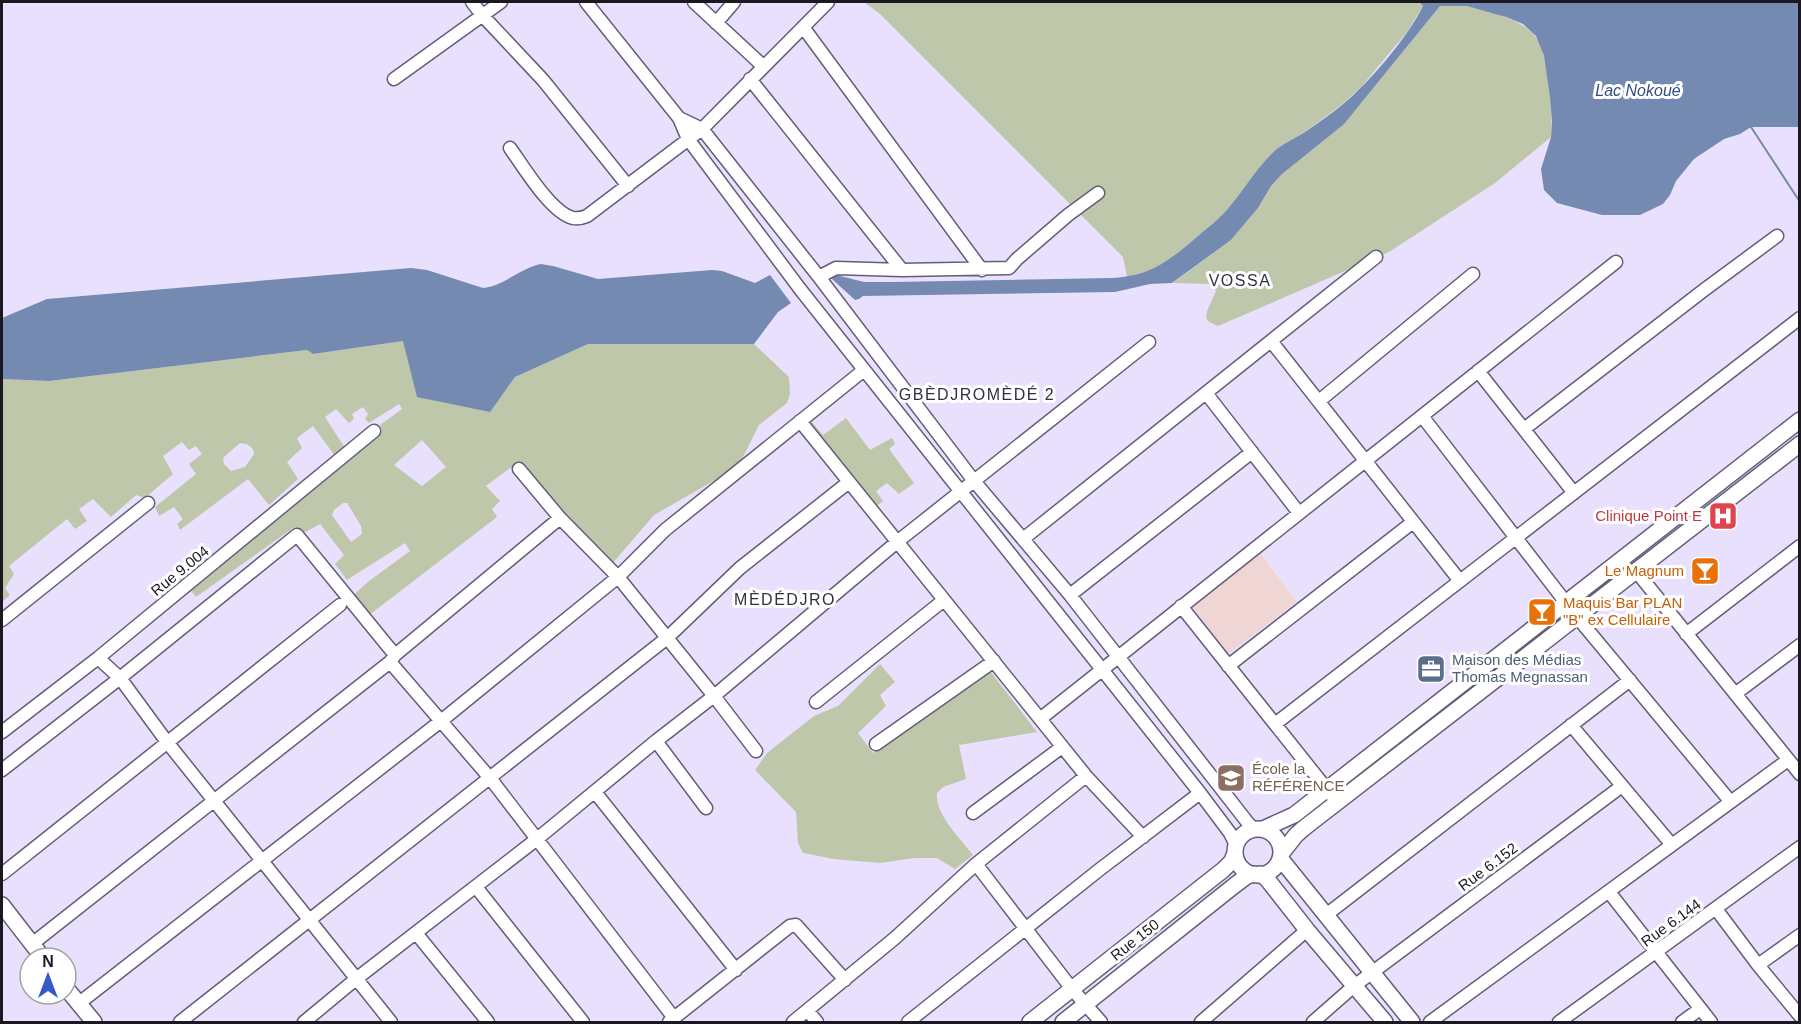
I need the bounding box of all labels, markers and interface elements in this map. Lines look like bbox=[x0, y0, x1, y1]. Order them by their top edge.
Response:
water label: Lac Nokoué bbox=[1595, 82, 1681, 99]
district label: VOSSA bbox=[1209, 272, 1271, 289]
district label: GBÈDJROMÈDÉ 2 bbox=[899, 385, 1055, 403]
hospital icon: Clinique Point E bbox=[1707, 500, 1739, 532]
place label: Clinique Point E bbox=[1595, 507, 1702, 524]
street label: Rue 9.004 bbox=[147, 542, 212, 599]
bar icon: Le Magnum bbox=[1689, 555, 1721, 587]
place label: Le Magnum bbox=[1605, 562, 1684, 579]
district label: MÈDÉDJRO bbox=[734, 590, 836, 608]
place label: Maquis Bar PLAN "B" ex Cellulaire bbox=[1563, 594, 1682, 628]
bar icon: Maquis Bar PLAN "B" ex Cellulaire bbox=[1526, 596, 1558, 628]
place label: Maison des Médias Thomas Megnassan bbox=[1452, 651, 1588, 685]
office icon: Maison des Médias Thomas Megnassan bbox=[1415, 653, 1447, 685]
place label: École la RÉFÉRENCE bbox=[1252, 760, 1345, 794]
school or university icon: École la RÉFÉRENCE bbox=[1215, 762, 1247, 794]
street label: Rue 6.152 bbox=[1455, 839, 1520, 894]
street label: Rue 6.144 bbox=[1638, 895, 1704, 950]
street label: Rue 150 bbox=[1107, 915, 1162, 964]
north arrow bbox=[18, 946, 78, 1006]
text: N bbox=[42, 953, 54, 970]

